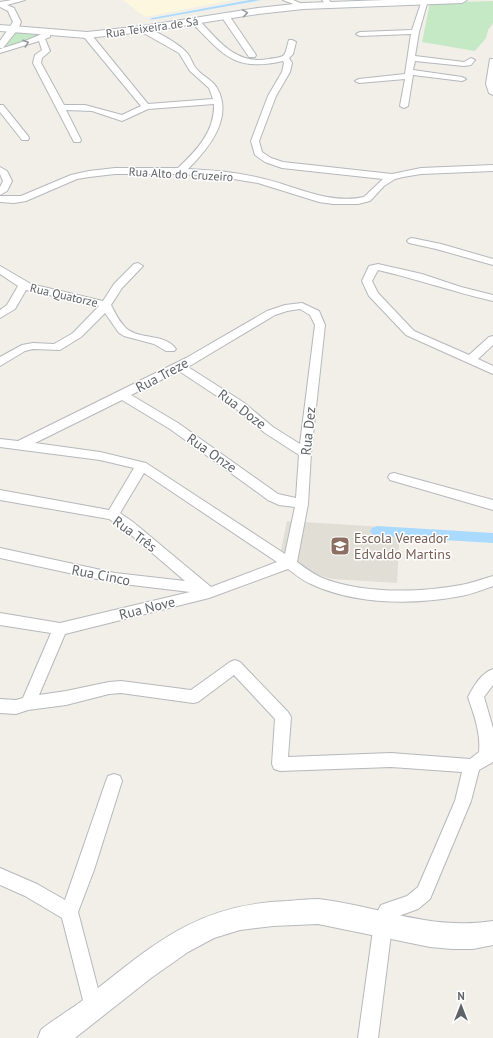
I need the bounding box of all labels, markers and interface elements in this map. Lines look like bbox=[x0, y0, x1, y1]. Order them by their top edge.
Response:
one-way arrow bbox=[242, 9, 249, 18]
street label: Rua Teixeira de Sá bbox=[105, 13, 199, 41]
one-way arrow bbox=[23, 40, 30, 48]
street label: Rua Alto do Cruzeiro bbox=[128, 164, 234, 184]
street label: Rua Quatorze bbox=[29, 280, 99, 310]
street label: Rua Treze bbox=[133, 354, 191, 396]
street label: Rua Doze bbox=[214, 385, 270, 433]
street label: Rua Dez bbox=[296, 406, 320, 456]
street label: Rua Onze bbox=[184, 429, 240, 477]
street label: Rua Três bbox=[109, 512, 161, 556]
place label: Escola Vereador Edvaldo Martins bbox=[354, 529, 451, 563]
school or university icon: Escola Vereador Edvaldo Martins bbox=[329, 535, 351, 557]
street label: Rua Cinco bbox=[70, 561, 132, 589]
street label: Rua Nove bbox=[117, 592, 177, 624]
north arrow bbox=[441, 986, 481, 1026]
text: N bbox=[457, 989, 465, 1003]

